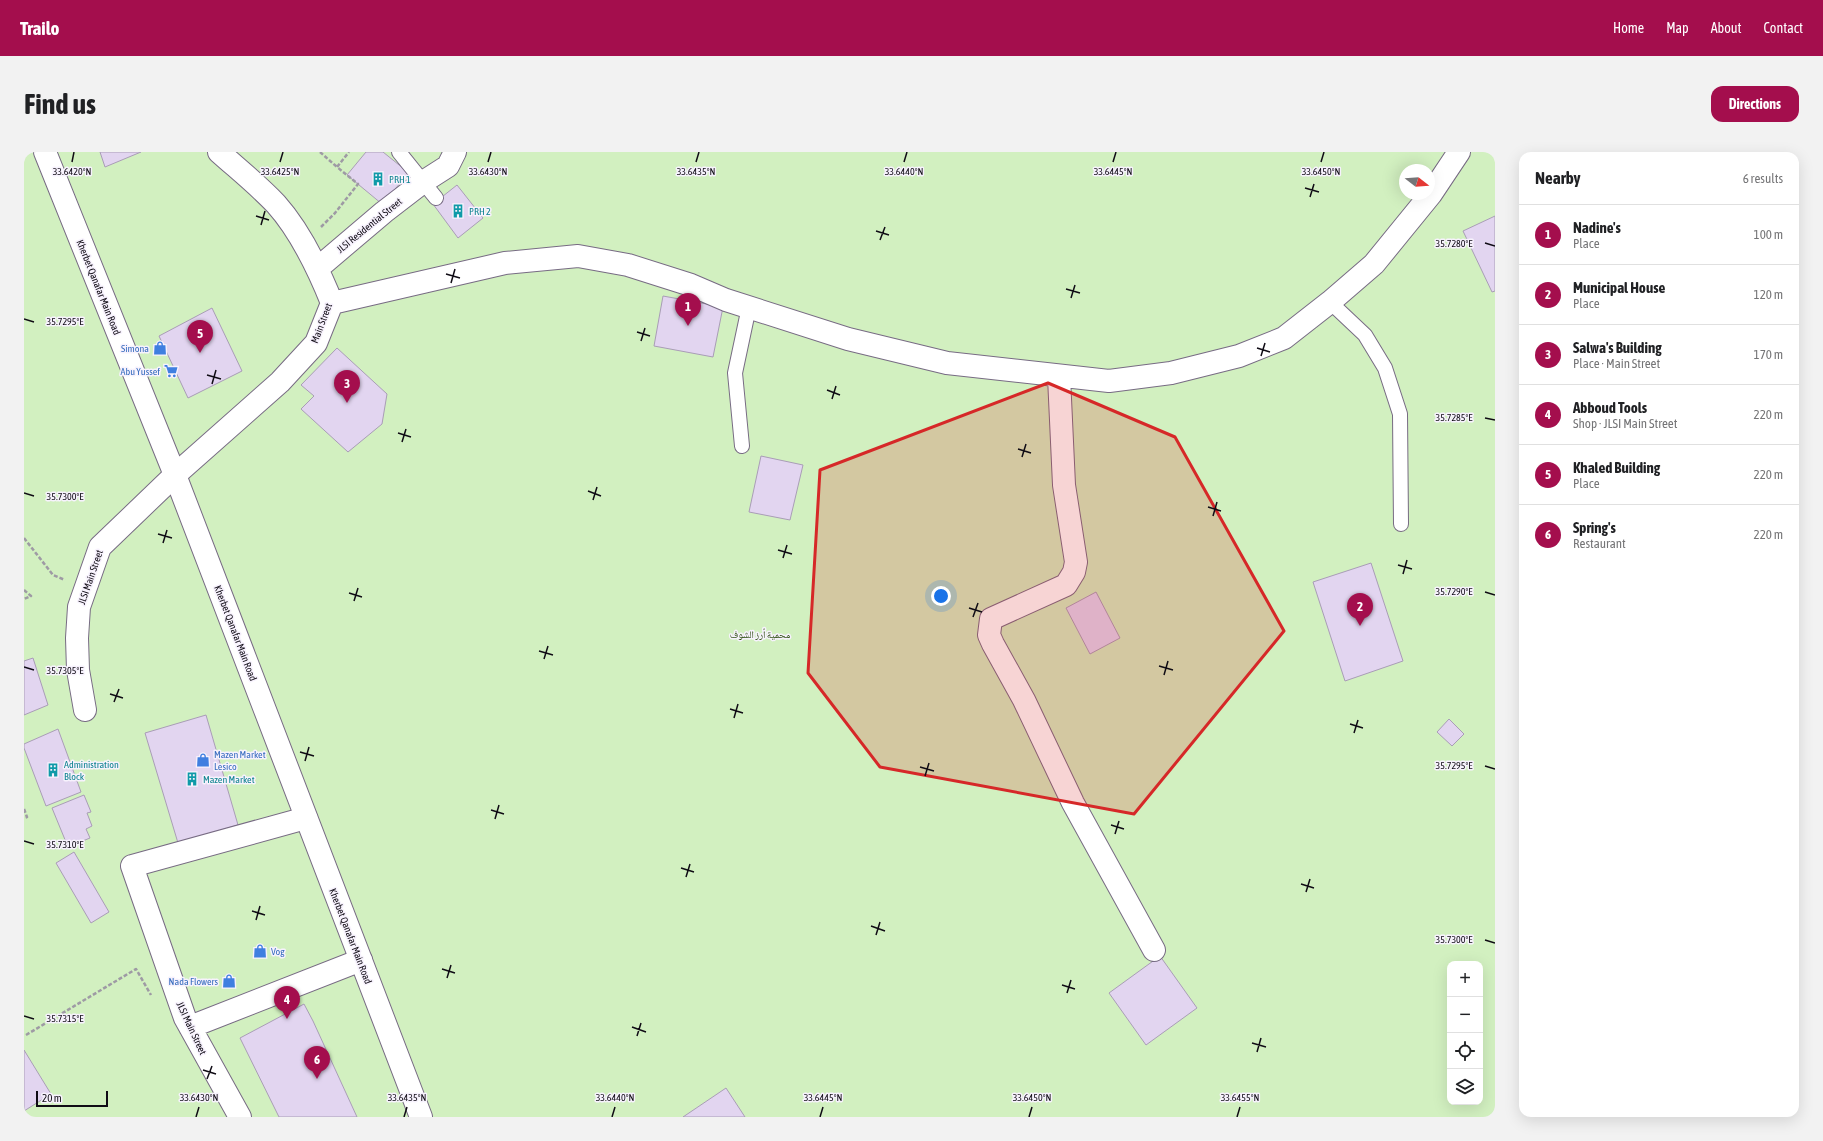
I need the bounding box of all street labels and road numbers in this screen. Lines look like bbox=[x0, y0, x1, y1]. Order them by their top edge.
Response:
street label: JLSI Residential Street bbox=[335, 196, 404, 255]
street label: Kherbet Qanafar Main Road bbox=[74, 238, 123, 337]
street label: Main Street bbox=[309, 302, 334, 345]
street label: JLSI Main Street bbox=[76, 548, 105, 606]
street label: Kherbet Qanafar Main Road bbox=[212, 584, 259, 683]
street label: Kherbet Qanafar Main Road bbox=[327, 887, 374, 986]
street label: JLSI Main Street bbox=[175, 1000, 209, 1056]

